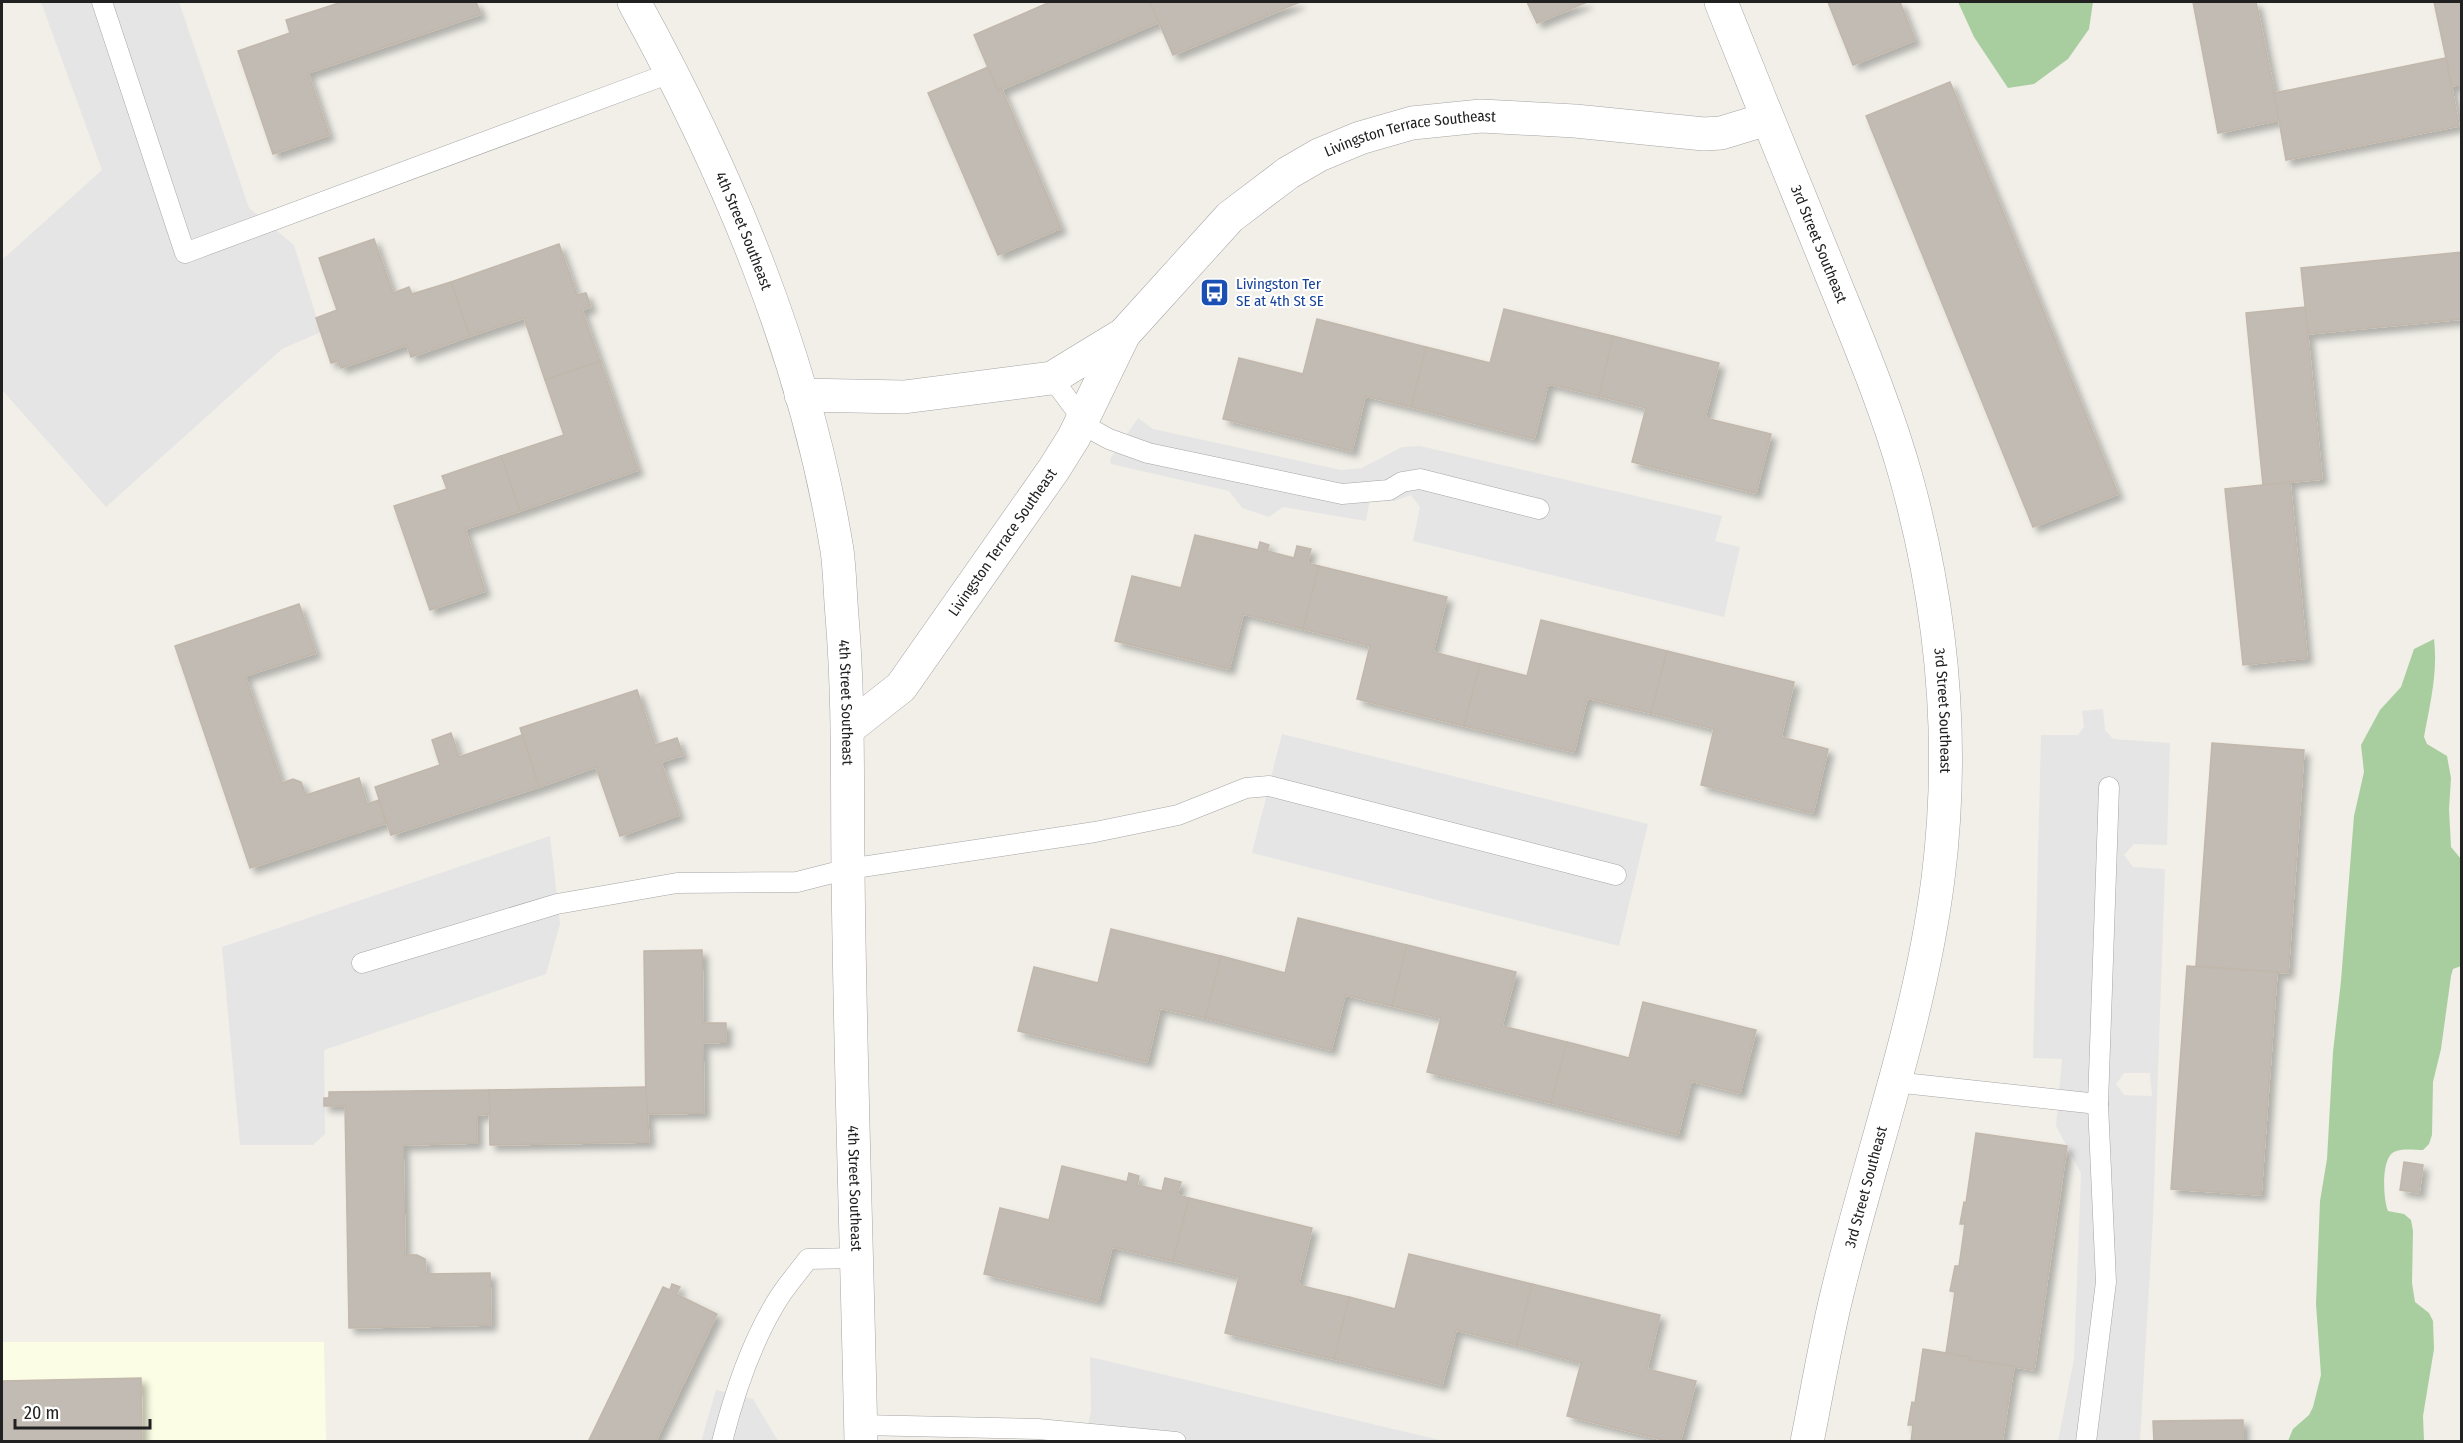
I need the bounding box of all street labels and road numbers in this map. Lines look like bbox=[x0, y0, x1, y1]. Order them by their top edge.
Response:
street label: Livingston Terrace Southeast bbox=[1322, 107, 1496, 161]
street label: 4th Street Southeast bbox=[711, 169, 776, 293]
street label: 3rd Street Southeast bbox=[1787, 182, 1851, 306]
street label: Livingston Terrace Southeast bbox=[945, 465, 1061, 620]
street label: 4th Street Southeast bbox=[835, 639, 856, 765]
street label: 3rd Street Southeast bbox=[1930, 647, 1954, 773]
street label: 3rd Street Southeast bbox=[1841, 1124, 1891, 1250]
street label: 4th Street Southeast bbox=[844, 1125, 865, 1252]

